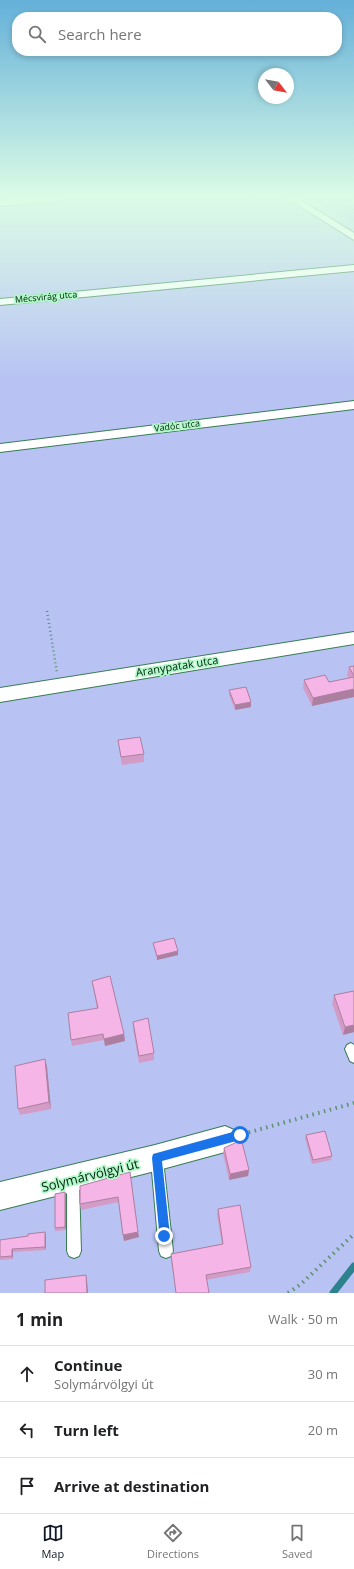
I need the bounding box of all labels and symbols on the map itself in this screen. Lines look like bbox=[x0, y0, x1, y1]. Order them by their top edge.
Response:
north arrow bbox=[258, 68, 294, 104]
street label: Mécsvirág utca bbox=[14, 287, 78, 306]
street label: Vadóc utca bbox=[153, 416, 201, 435]
street label: Aranypatak utca bbox=[135, 652, 219, 679]
route start bbox=[231, 1126, 249, 1144]
street label: Solymárvölgyi út bbox=[39, 1154, 141, 1196]
route end bbox=[155, 1227, 173, 1245]

